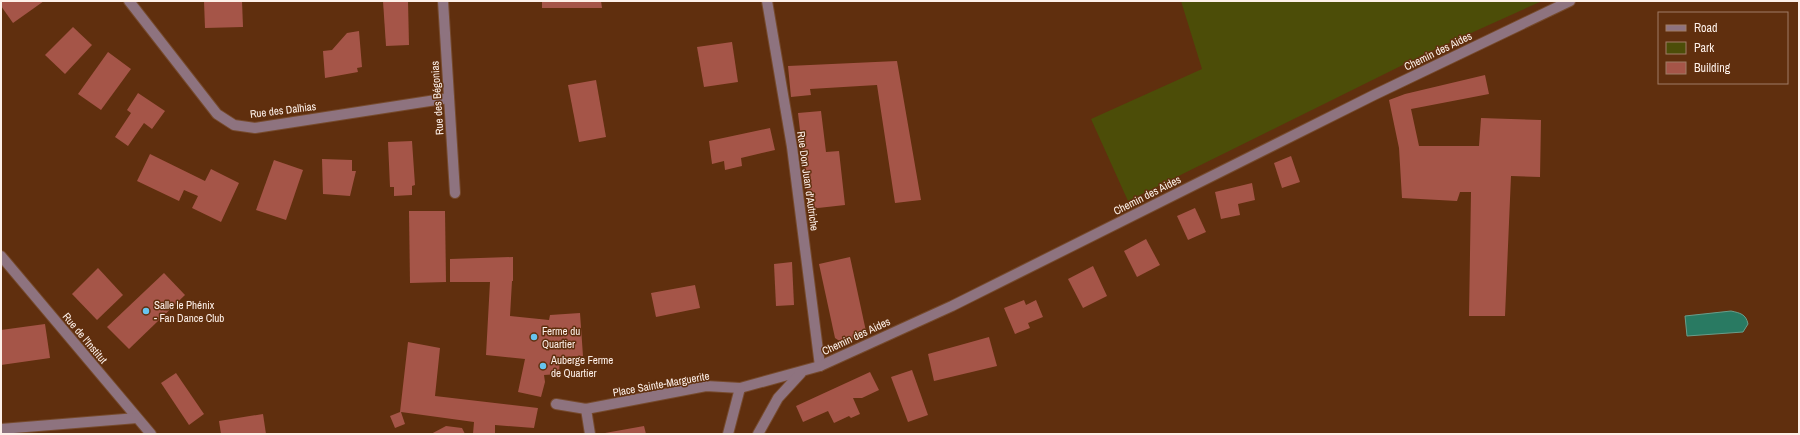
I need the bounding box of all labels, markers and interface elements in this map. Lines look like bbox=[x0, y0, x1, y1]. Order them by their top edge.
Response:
legend bbox=[1658, 12, 1788, 84]
text: Road bbox=[1694, 20, 1718, 36]
street label: Chemin des Aides bbox=[1402, 28, 1475, 73]
text: Park bbox=[1694, 40, 1714, 56]
street label: Rue des Bégonias bbox=[427, 60, 447, 136]
text: Building bbox=[1694, 60, 1731, 76]
street label: Rue des Dalhias bbox=[249, 99, 317, 121]
street label: Rue Don Juan d'Autriche bbox=[794, 130, 822, 232]
street label: Chemin des Aides bbox=[1111, 172, 1183, 218]
place label: Salle le Phénix - Fan Dance Club bbox=[154, 298, 224, 325]
marker: Salle le Phénix - Fan Dance Club bbox=[141, 306, 151, 316]
street label: Rue de l'Institut bbox=[60, 310, 111, 367]
street label: Chemin des Aides bbox=[820, 314, 893, 358]
place label: Ferme du Quartier bbox=[542, 324, 580, 351]
marker: Ferme du Quartier bbox=[529, 332, 539, 342]
place label: Auberge Ferme de Quartier bbox=[550, 353, 613, 380]
marker: Auberge Ferme de Quartier bbox=[538, 361, 548, 371]
street label: Place Sainte-Marguerite bbox=[612, 369, 710, 399]

